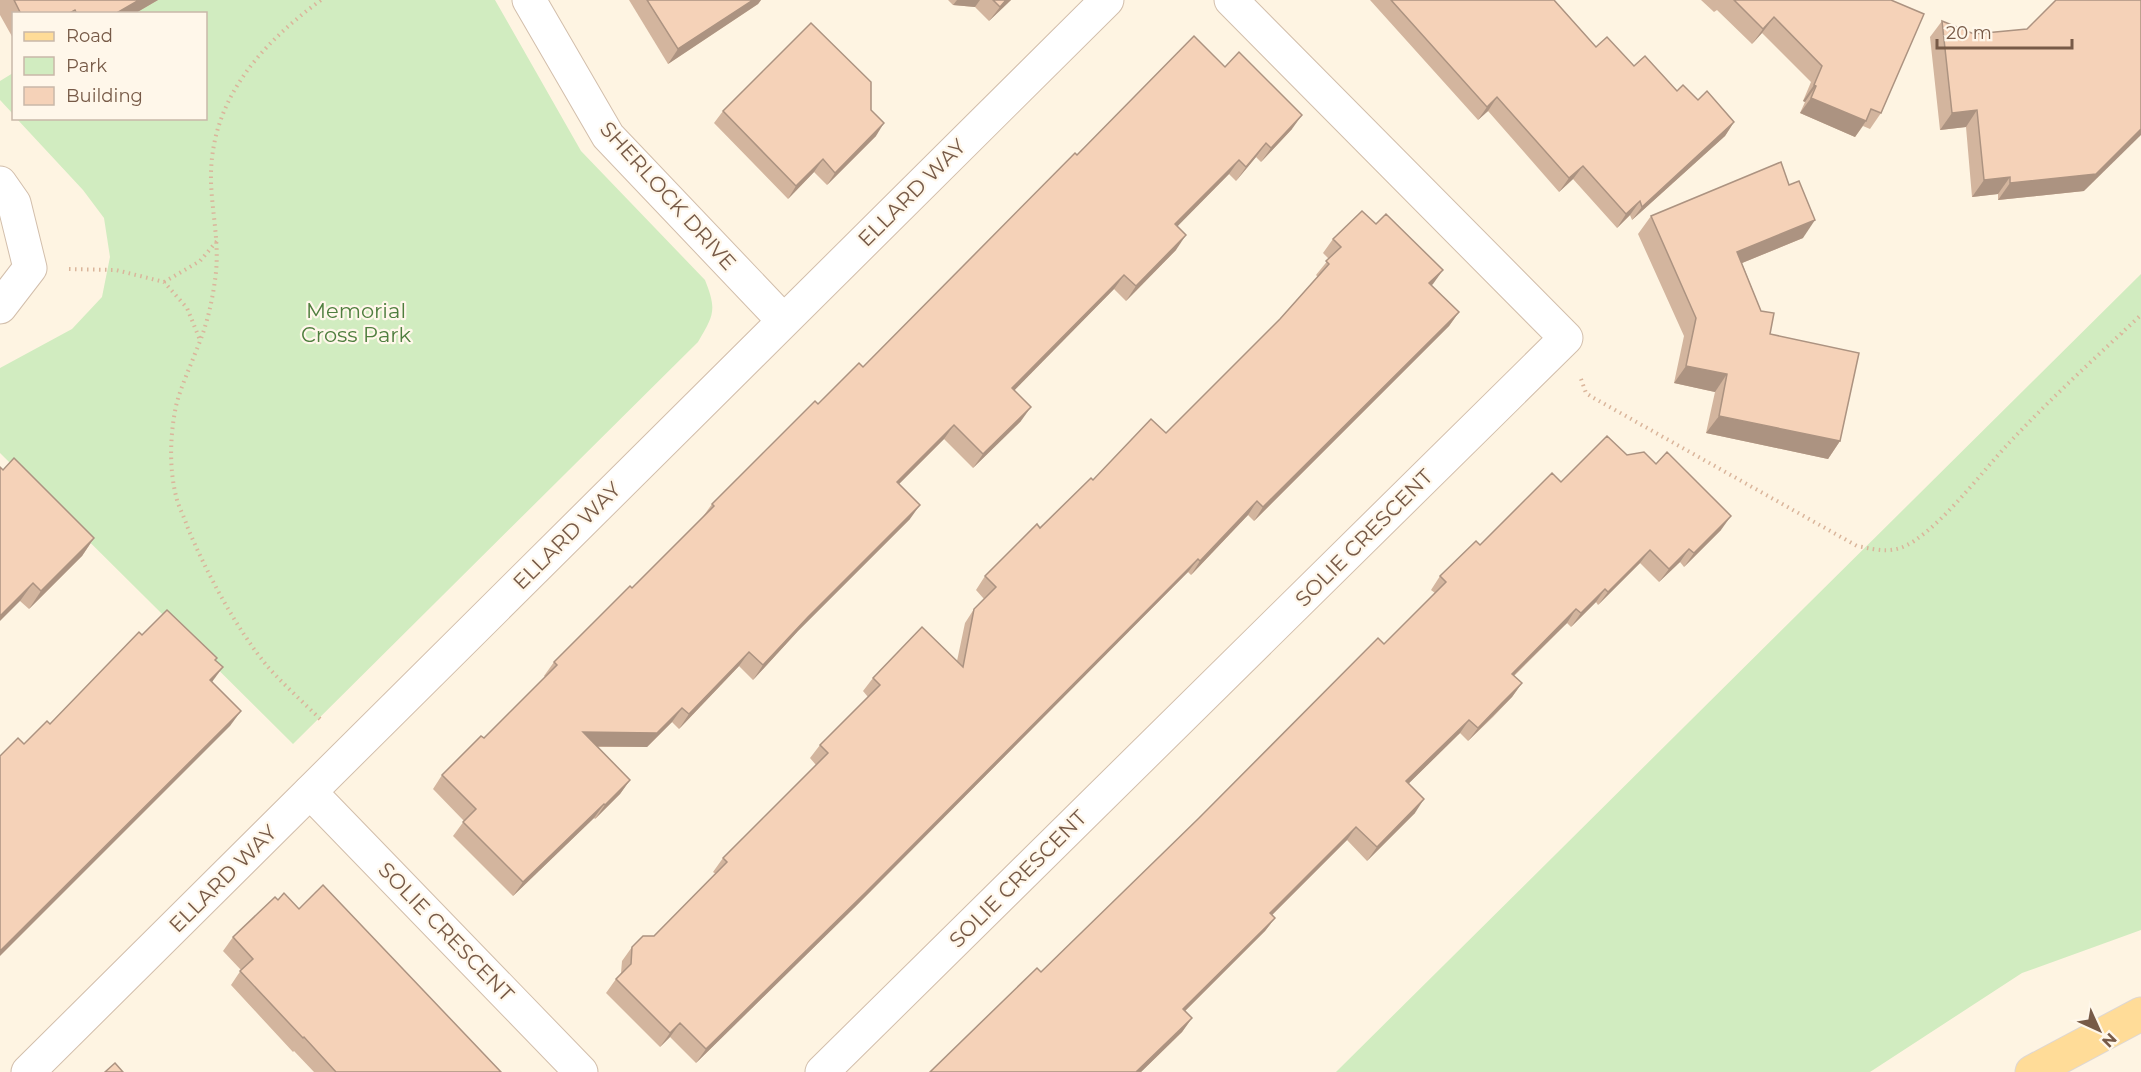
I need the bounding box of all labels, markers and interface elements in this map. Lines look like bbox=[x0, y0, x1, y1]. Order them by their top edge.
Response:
legend bbox=[12, 12, 207, 120]
scale bar bbox=[1937, 12, 2072, 50]
text: 20 m bbox=[1946, 22, 1992, 44]
text: Road bbox=[66, 25, 113, 47]
text: Park bbox=[66, 55, 107, 77]
text: Building bbox=[66, 85, 143, 107]
street label: SHERLOCK DRIVE bbox=[595, 116, 742, 275]
street label: ELLARD WAY bbox=[853, 133, 971, 252]
park label: Memorial Cross Park bbox=[301, 298, 412, 347]
street label: SOLIE CRESCENT bbox=[1290, 464, 1438, 612]
street label: ELLARD WAY bbox=[508, 476, 626, 595]
street label: SOLIE CRESCENT bbox=[944, 805, 1092, 953]
street label: ELLARD WAY bbox=[164, 819, 282, 938]
street label: SOLIE CRESCENT bbox=[373, 857, 519, 1006]
north arrow bbox=[2069, 1000, 2129, 1060]
text: N bbox=[2098, 1029, 2121, 1052]

